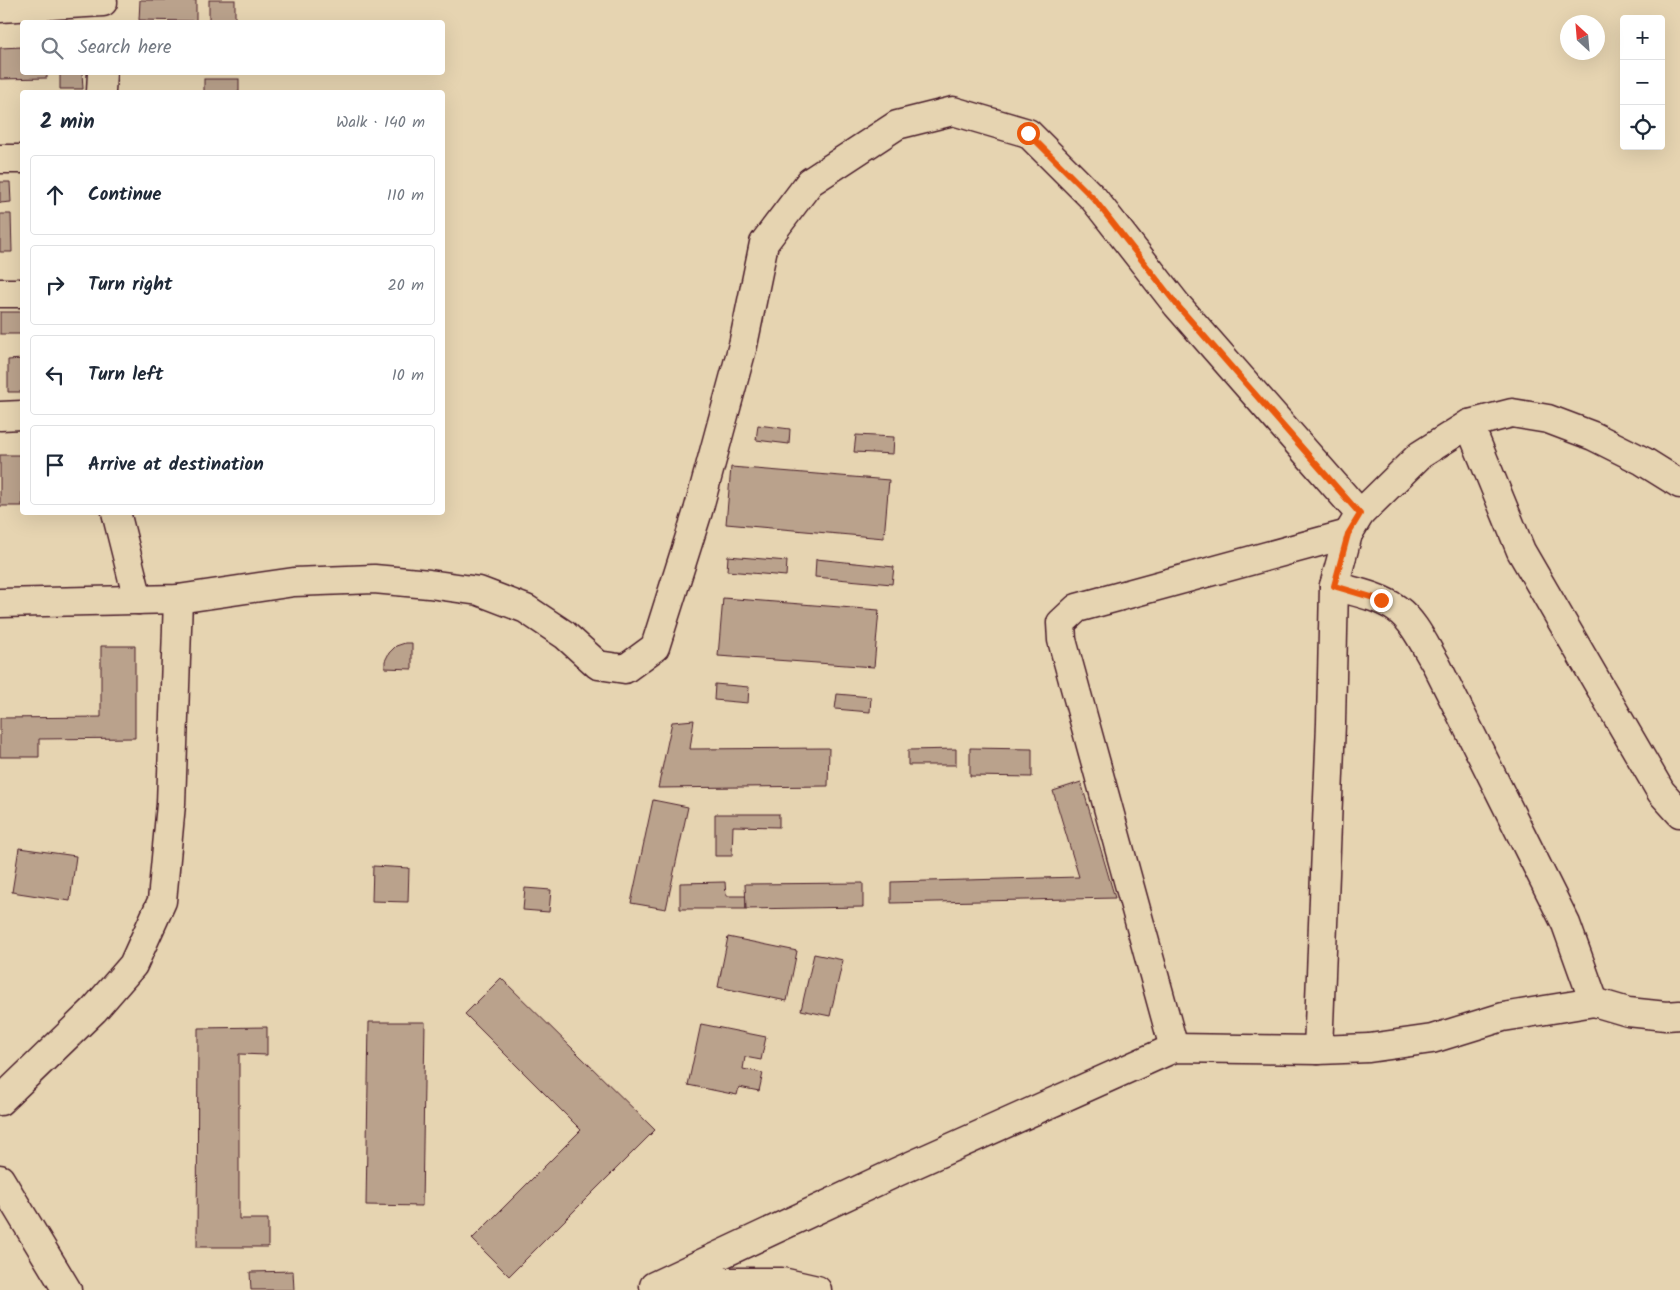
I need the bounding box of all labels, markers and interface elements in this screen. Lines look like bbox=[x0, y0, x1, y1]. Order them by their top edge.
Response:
north arrow bbox=[1560, 15, 1605, 60]
map controls bbox=[1620, 15, 1665, 150]
button: + bbox=[1620, 15, 1665, 60]
search box bbox=[20, 20, 445, 75]
text: Search here bbox=[78, 33, 172, 63]
icon: search bbox=[38, 34, 66, 62]
button: − bbox=[1620, 60, 1665, 105]
button: locate bbox=[1620, 105, 1665, 150]
text: 2 min bbox=[40, 106, 95, 139]
text: Walk · 140 m bbox=[336, 110, 425, 135]
route start bbox=[1017, 122, 1040, 145]
text: Continue bbox=[88, 180, 161, 210]
icon: ahead bbox=[41, 181, 69, 209]
text: 110 m bbox=[387, 183, 424, 208]
text: Turn right bbox=[88, 270, 173, 300]
icon: right bbox=[41, 271, 69, 299]
text: 20 m bbox=[388, 273, 424, 298]
text: Turn left bbox=[88, 360, 163, 390]
icon: left bbox=[41, 361, 69, 389]
text: 10 m bbox=[392, 363, 424, 388]
text: Arrive at destination bbox=[88, 450, 264, 480]
icon: arrive bbox=[41, 451, 69, 479]
route end bbox=[1370, 589, 1393, 612]

